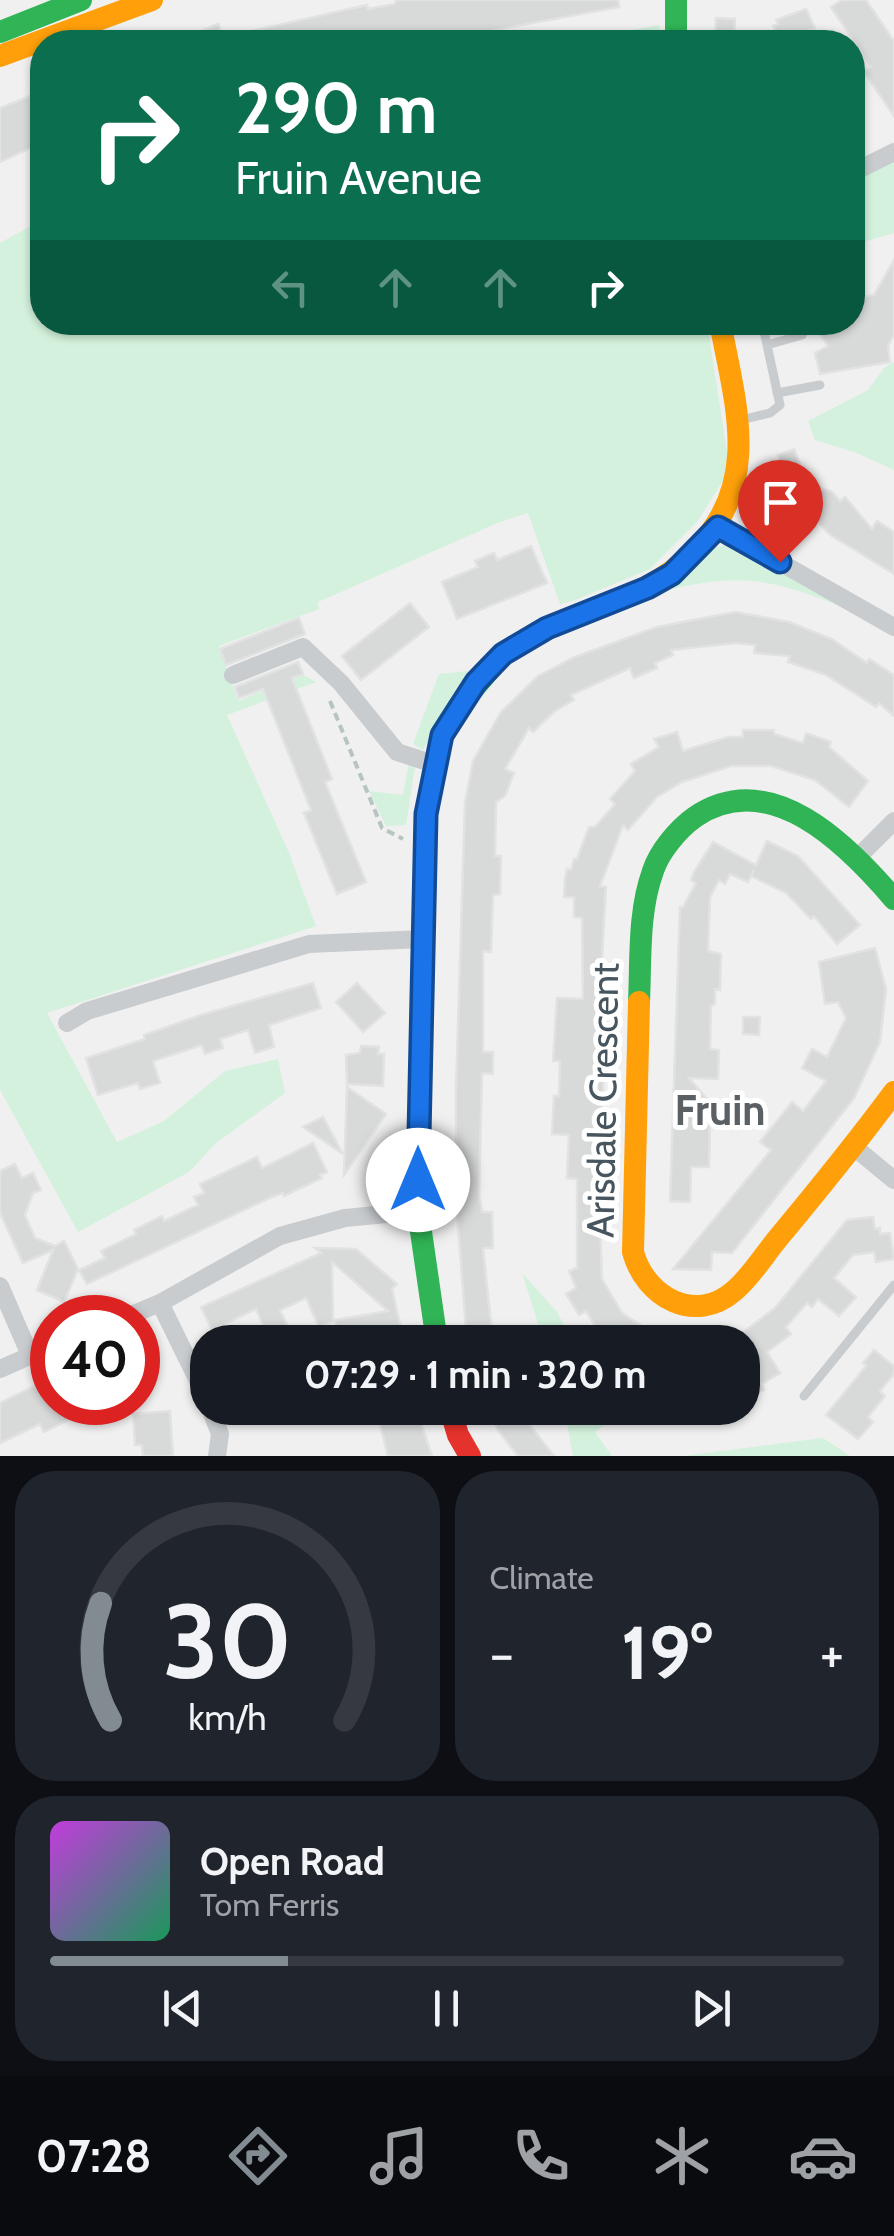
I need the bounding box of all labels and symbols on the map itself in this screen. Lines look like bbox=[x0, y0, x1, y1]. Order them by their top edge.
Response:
pin bbox=[738, 460, 823, 563]
street label: Arisdale Crescent bbox=[577, 962, 628, 1238]
district label: Fruin bbox=[675, 1084, 765, 1136]
position arrow bbox=[366, 1128, 470, 1232]
speed limit sign: 40 bbox=[30, 1295, 160, 1425]

